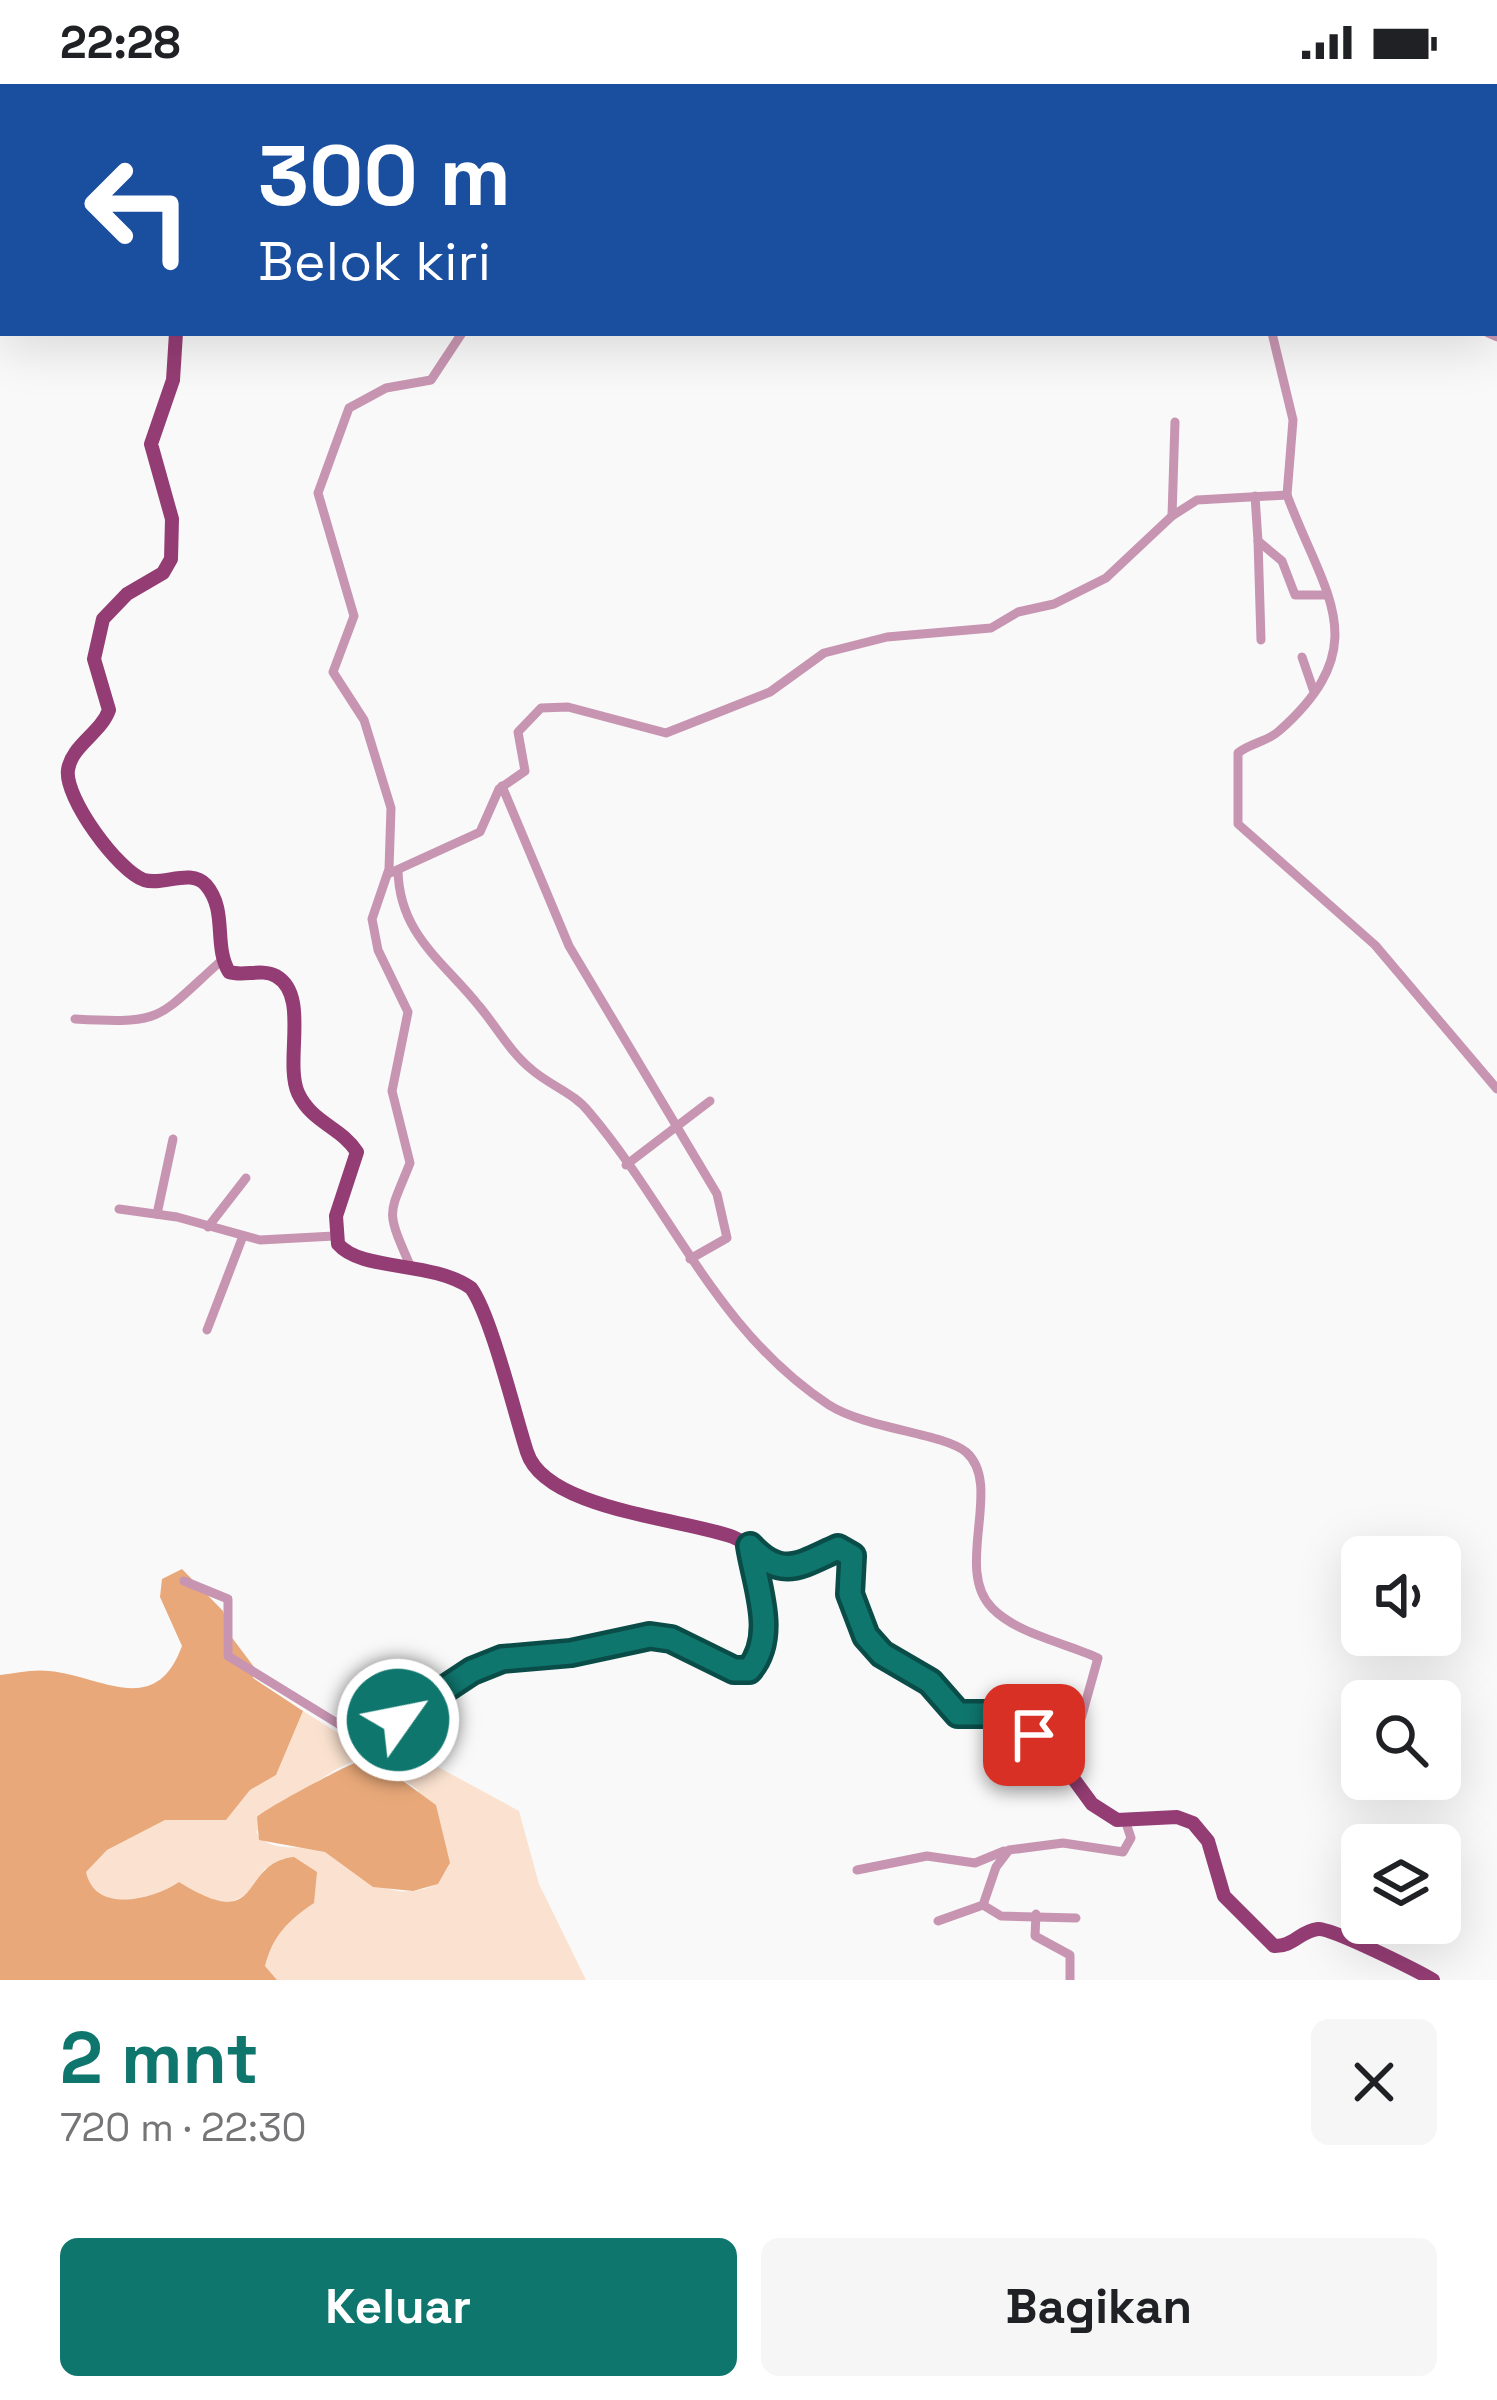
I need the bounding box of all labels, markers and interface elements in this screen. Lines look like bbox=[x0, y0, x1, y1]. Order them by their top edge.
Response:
text: 22:28 bbox=[60, 14, 181, 71]
text: 300 m bbox=[258, 122, 511, 230]
icon: left bbox=[60, 132, 216, 288]
text: Belok kiri bbox=[258, 227, 491, 296]
map controls bbox=[1341, 1536, 1461, 1944]
button: sound bbox=[1341, 1536, 1461, 1656]
position arrow bbox=[335, 1657, 461, 1783]
button: search bbox=[1341, 1680, 1461, 1800]
pin bbox=[983, 1684, 1085, 1786]
icon: arrive bbox=[1001, 1702, 1067, 1768]
button: layers bbox=[1341, 1824, 1461, 1944]
text: 2 mnt bbox=[60, 2012, 259, 2104]
button: close bbox=[1311, 2019, 1437, 2145]
text: 720 m · 22:30 bbox=[60, 2103, 307, 2152]
button: Keluar bbox=[60, 2238, 737, 2376]
button: Bagikan bbox=[761, 2238, 1437, 2376]

